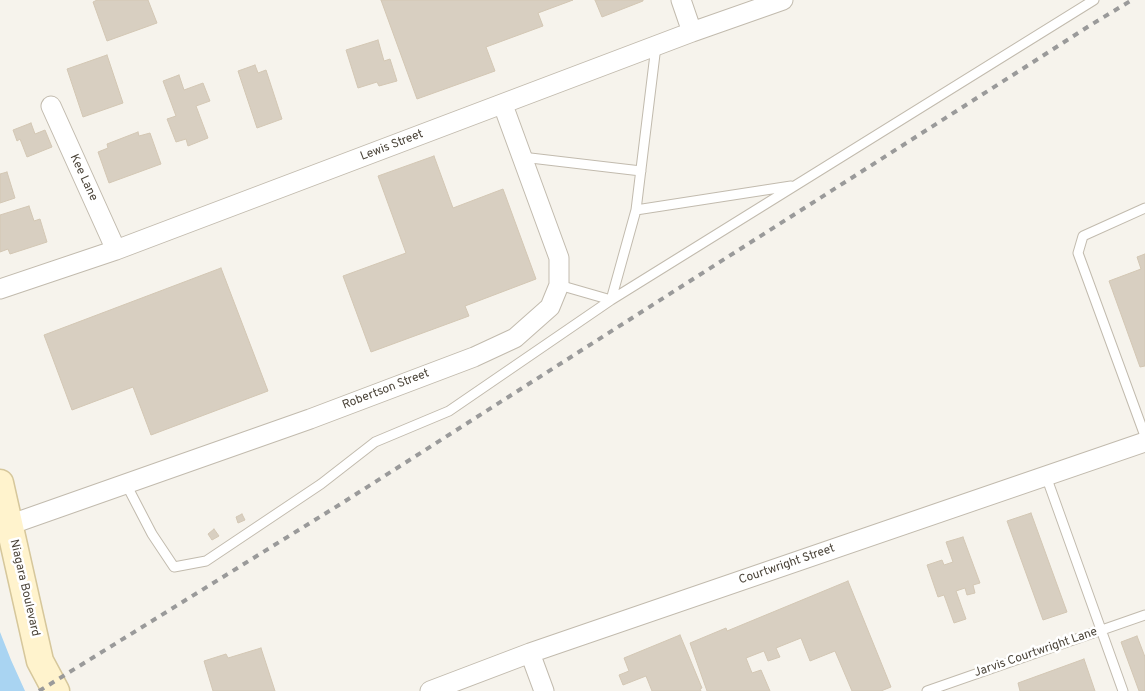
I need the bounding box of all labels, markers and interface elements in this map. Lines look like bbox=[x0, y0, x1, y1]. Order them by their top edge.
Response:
street label: Lewis Street bbox=[359, 127, 425, 165]
street label: Kee Lane bbox=[66, 152, 100, 204]
street label: Robertson Street bbox=[341, 367, 431, 413]
street label: Niagara Boulevard bbox=[6, 538, 42, 638]
street label: Courtwright Street bbox=[737, 542, 837, 588]
street label: Jarvis Courtwright Lane bbox=[972, 625, 1100, 681]

